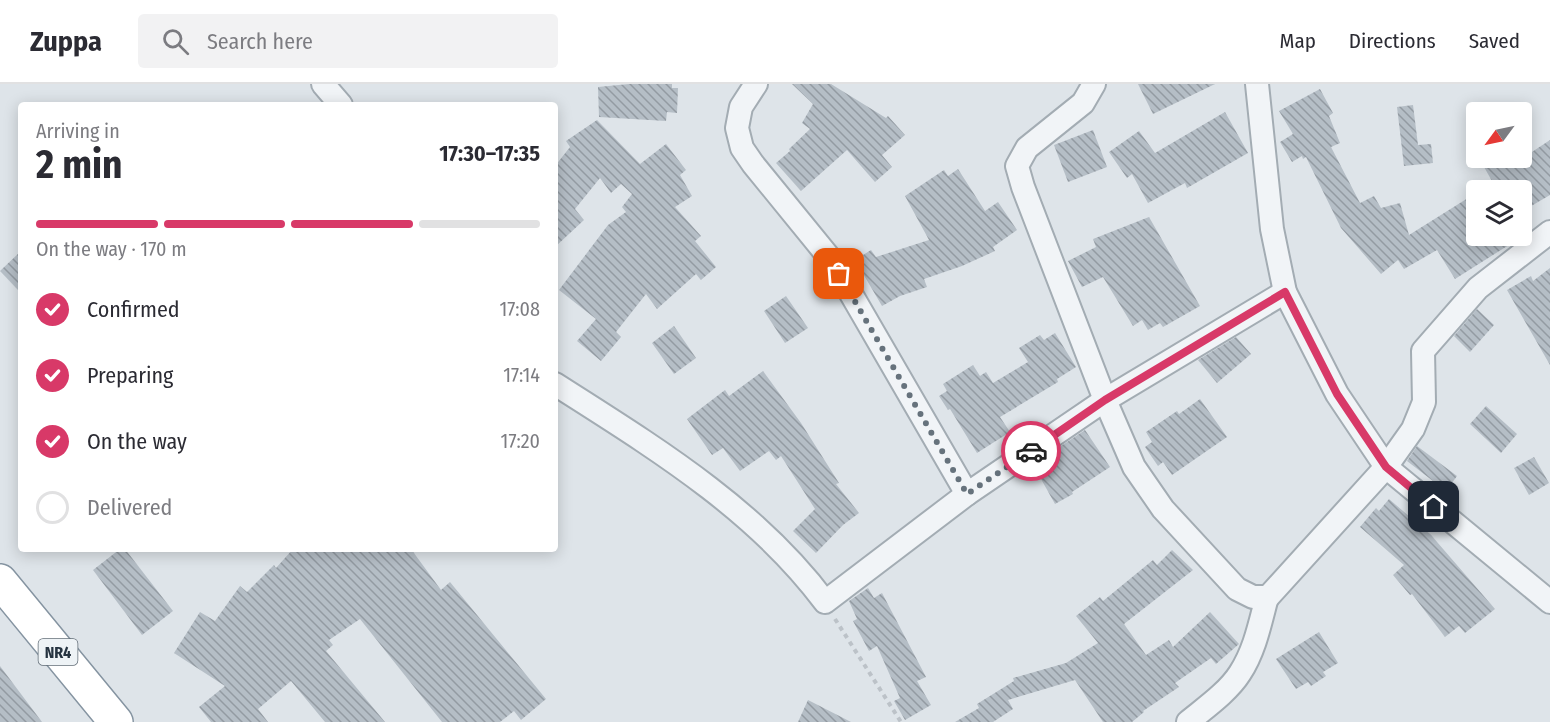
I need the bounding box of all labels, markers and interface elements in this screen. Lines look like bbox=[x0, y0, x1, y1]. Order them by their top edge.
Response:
search box bbox=[138, 14, 558, 68]
text: Zuppa bbox=[30, 25, 102, 58]
icon: search bbox=[159, 25, 192, 58]
text: Search here bbox=[207, 28, 313, 55]
text: Map bbox=[1279, 28, 1316, 54]
text: Directions bbox=[1349, 28, 1436, 54]
text: Saved bbox=[1469, 28, 1520, 54]
north arrow bbox=[1466, 102, 1532, 168]
map controls bbox=[1466, 102, 1532, 246]
text: Arriving in bbox=[36, 119, 120, 143]
text: 17:30–17:35 bbox=[439, 140, 540, 167]
text: 2 min bbox=[36, 142, 122, 188]
button: layers bbox=[1466, 180, 1532, 246]
text: On the way · 170 m bbox=[36, 237, 187, 261]
pin bbox=[813, 248, 864, 299]
icon: bag bbox=[822, 257, 855, 290]
icon: check bbox=[36, 293, 69, 326]
text: Confirmed bbox=[87, 296, 180, 323]
text: 17:08 bbox=[499, 297, 540, 321]
icon: check bbox=[36, 359, 69, 392]
text: Preparing bbox=[87, 362, 173, 389]
text: 17:14 bbox=[503, 363, 540, 387]
courier bbox=[1001, 421, 1061, 481]
icon: check bbox=[36, 425, 69, 458]
text: On the way bbox=[87, 428, 187, 455]
text: 17:20 bbox=[501, 429, 540, 453]
icon: car bbox=[1015, 435, 1048, 468]
pin bbox=[1408, 481, 1459, 532]
icon: home bbox=[1417, 490, 1450, 523]
text: Delivered bbox=[87, 494, 172, 521]
road number: NR4 bbox=[38, 639, 78, 665]

